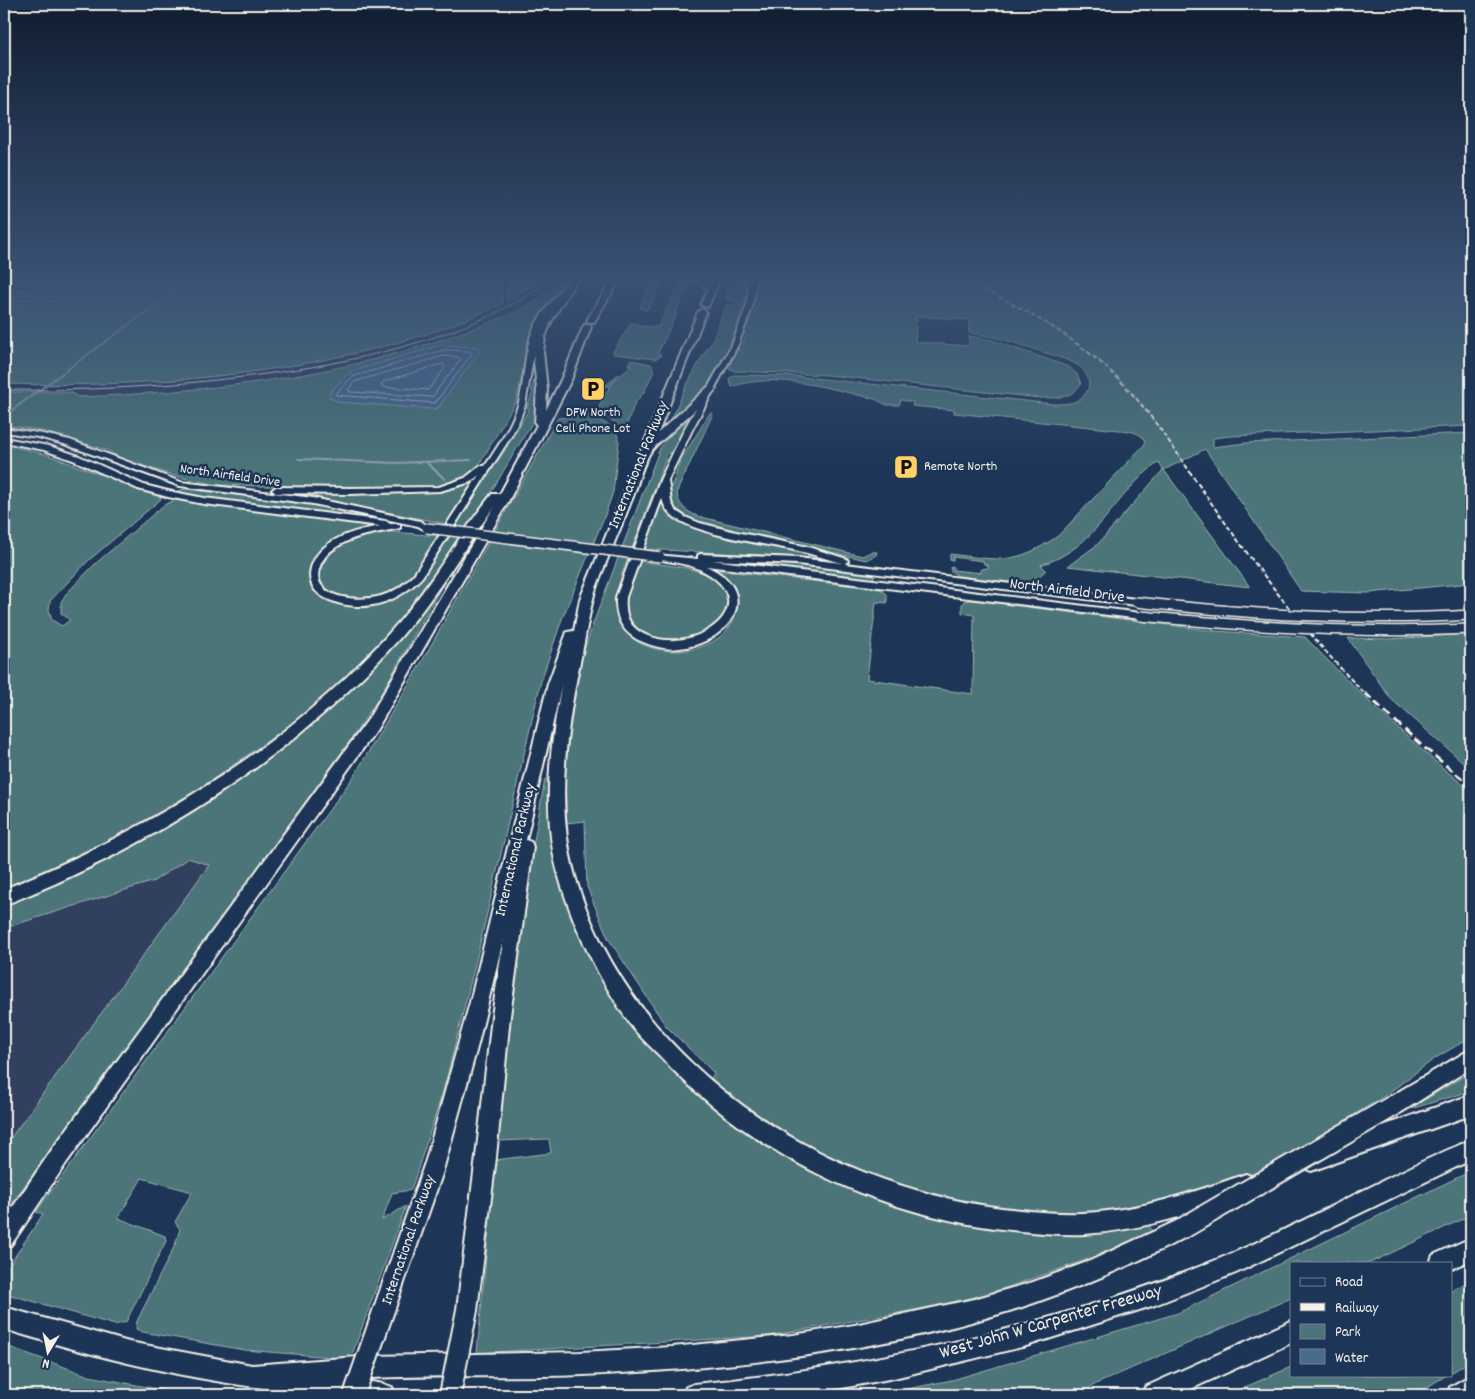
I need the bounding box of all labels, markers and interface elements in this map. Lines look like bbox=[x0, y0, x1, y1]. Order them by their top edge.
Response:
parking icon: DFW North Cell Phone Lot bbox=[580, 376, 606, 402]
street label: International Parkway bbox=[603, 397, 675, 532]
place label: DFW North Cell Phone Lot bbox=[556, 403, 630, 439]
parking icon: Remote North bbox=[893, 454, 919, 480]
place label: Remote North bbox=[924, 457, 997, 477]
street label: North Airfield Drive bbox=[178, 459, 282, 493]
street label: North Airfield Drive bbox=[1008, 573, 1126, 609]
street label: International Parkway bbox=[489, 781, 543, 919]
street label: International Parkway bbox=[376, 1171, 442, 1308]
legend bbox=[1290, 1262, 1452, 1376]
text: Road bbox=[1335, 1272, 1363, 1294]
street label: West John W Carpenter Freeway bbox=[937, 1278, 1166, 1368]
text: Railway bbox=[1335, 1298, 1379, 1320]
text: Park bbox=[1335, 1322, 1361, 1344]
north arrow bbox=[22, 1326, 72, 1376]
text: Water bbox=[1335, 1348, 1369, 1370]
text: N bbox=[41, 1352, 51, 1373]

